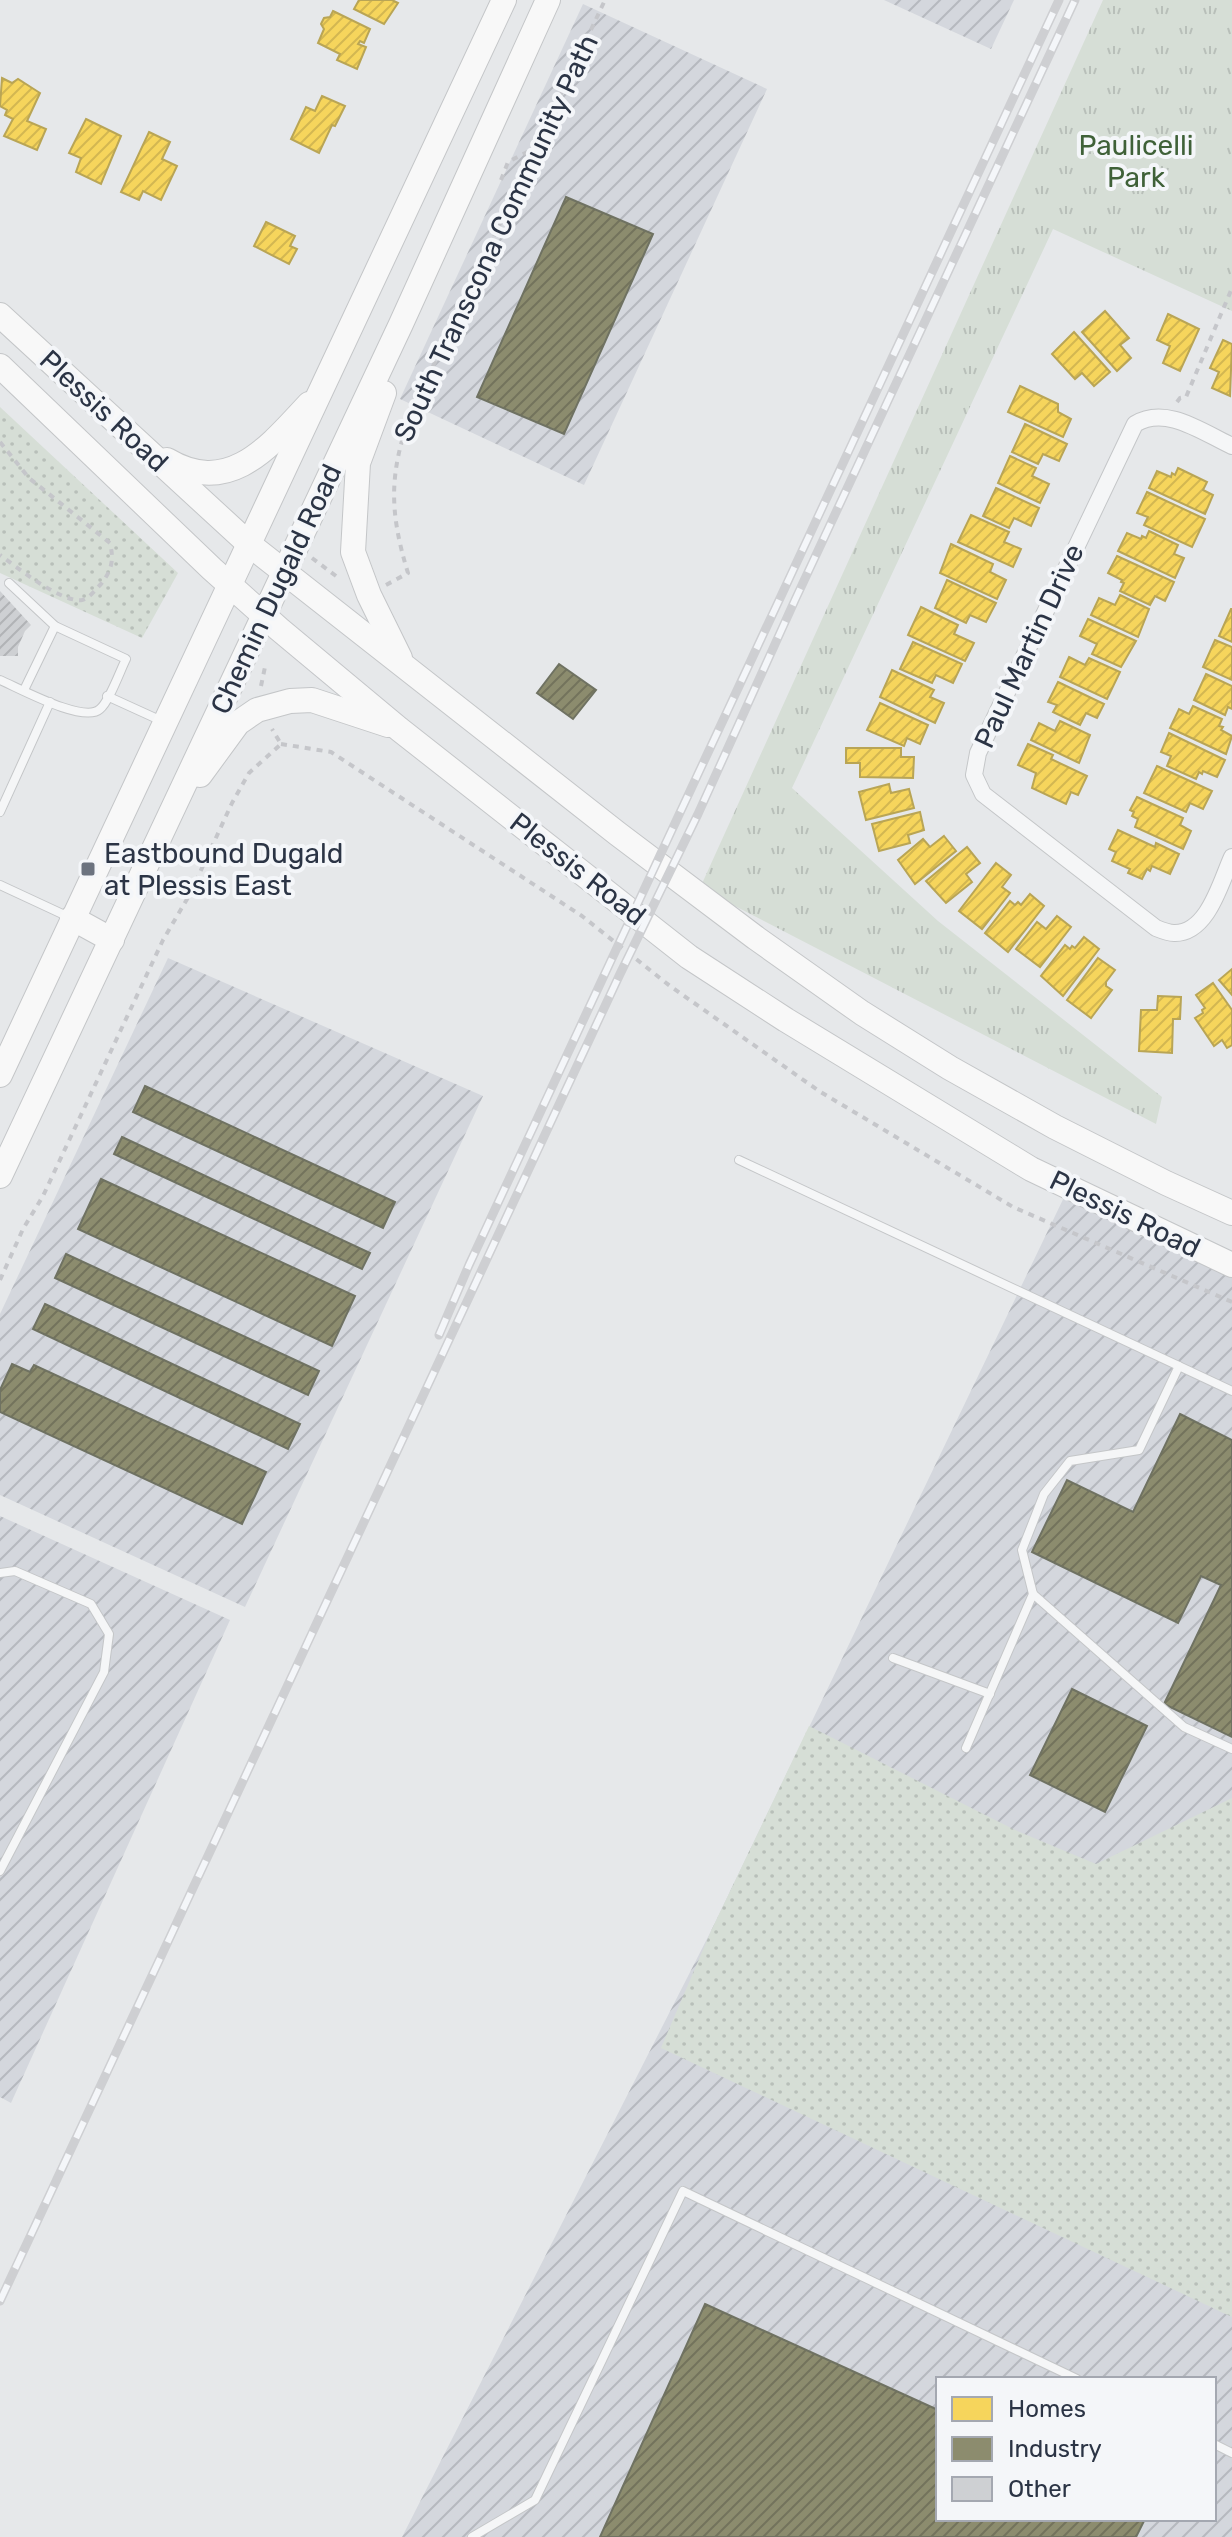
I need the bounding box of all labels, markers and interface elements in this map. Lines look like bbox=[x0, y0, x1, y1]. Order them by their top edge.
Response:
street label: South Transcona Community Path bbox=[387, 29, 605, 447]
park label: Paulicelli Park bbox=[1078, 129, 1194, 194]
street label: Plessis Road bbox=[33, 343, 175, 479]
street label: Chemin Dugald Road bbox=[204, 459, 348, 719]
street label: Paul Martin Drive bbox=[967, 539, 1091, 753]
street label: Plessis Road bbox=[504, 806, 652, 932]
place label: Eastbound Dugald at Plessis East bbox=[104, 837, 344, 902]
marker: Eastbound Dugald at Plessis East bbox=[79, 860, 97, 878]
street label: Plessis Road bbox=[1044, 1163, 1206, 1265]
legend bbox=[936, 2377, 1216, 2521]
text: Homes bbox=[1008, 2395, 1086, 2423]
text: Industry bbox=[1008, 2435, 1102, 2463]
text: Other bbox=[1008, 2475, 1071, 2503]

